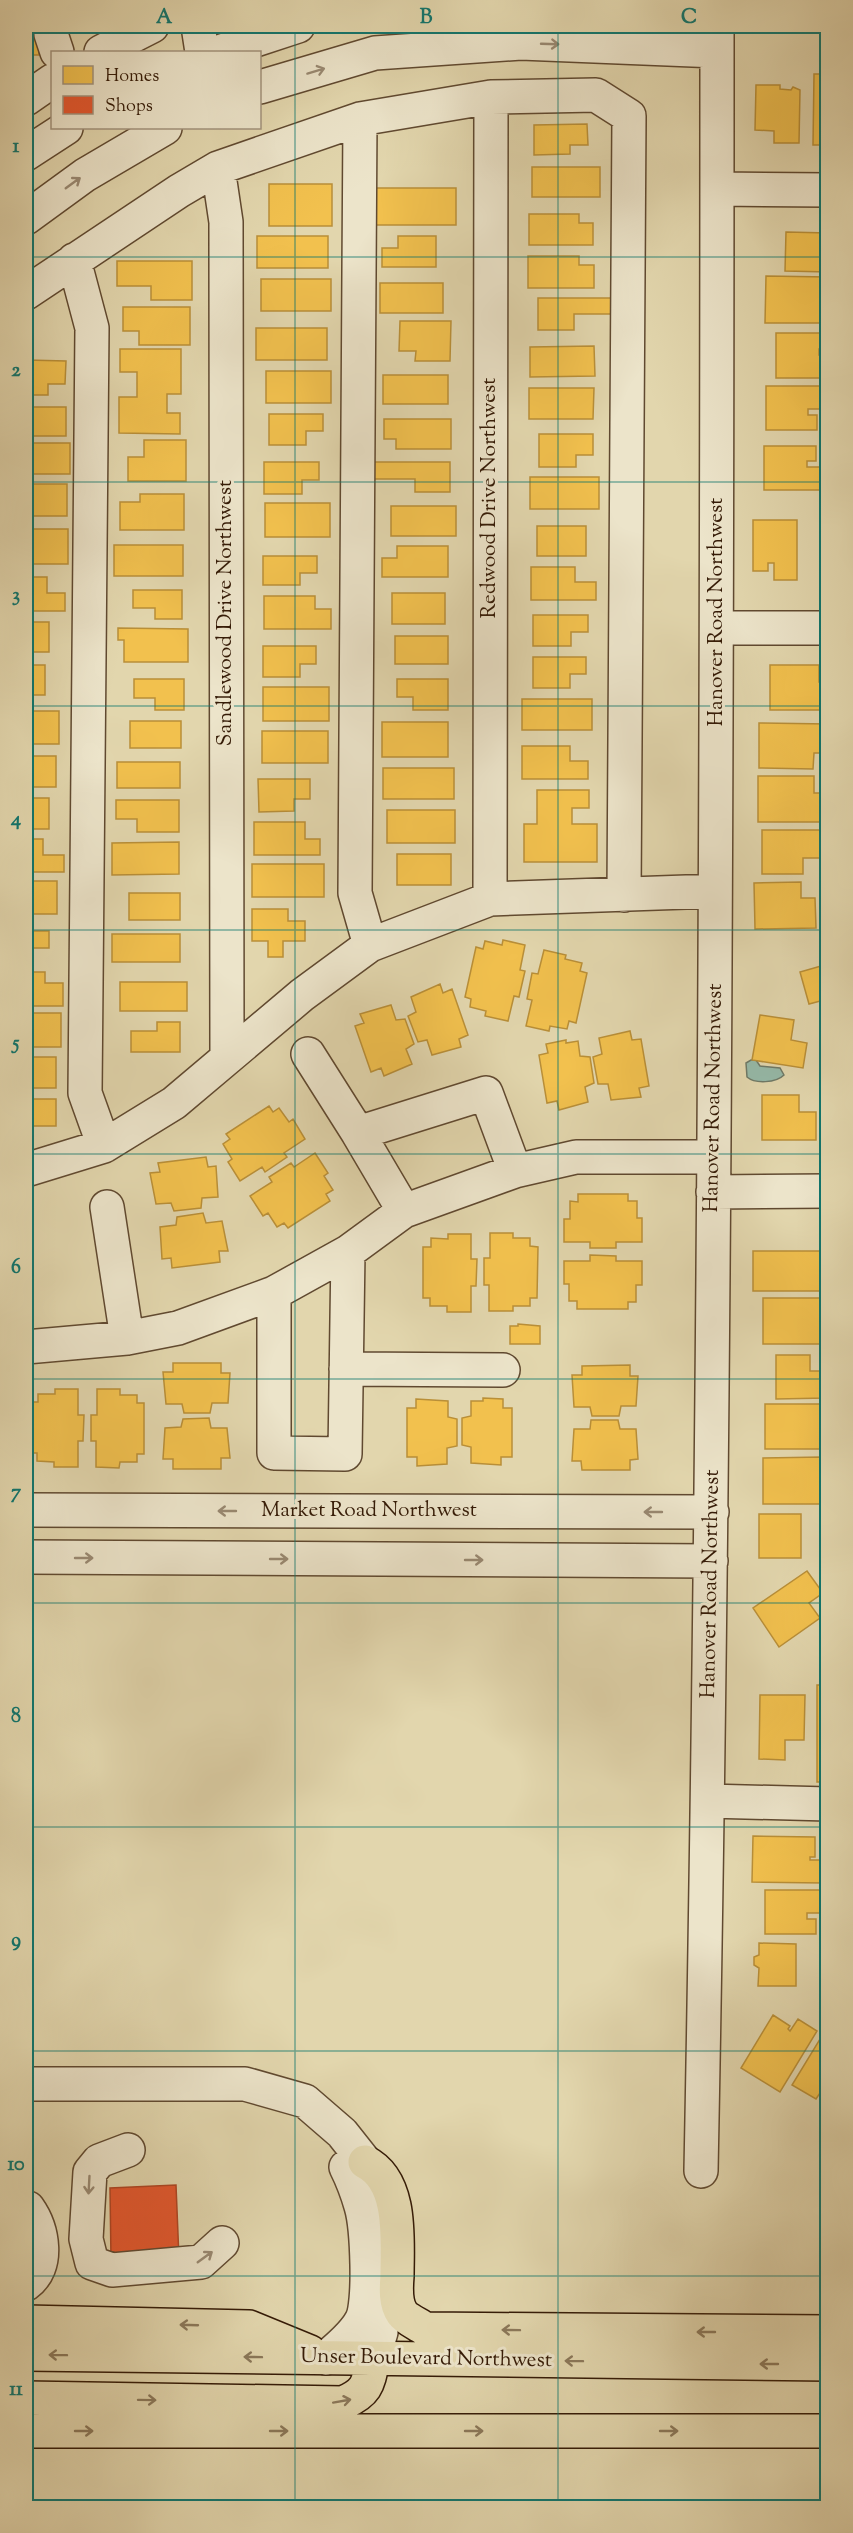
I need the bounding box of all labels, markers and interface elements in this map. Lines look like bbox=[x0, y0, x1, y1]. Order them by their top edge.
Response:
text: A bbox=[156, 4, 173, 33]
text: B bbox=[420, 4, 433, 33]
text: C bbox=[681, 4, 697, 33]
one-way arrow bbox=[539, 39, 559, 50]
legend bbox=[51, 51, 261, 129]
text: Homes bbox=[105, 64, 159, 90]
one-way arrow bbox=[306, 65, 325, 76]
text: Shops bbox=[105, 94, 153, 120]
text: 1 bbox=[13, 133, 20, 162]
one-way arrow bbox=[64, 177, 80, 190]
text: 2 bbox=[11, 357, 21, 386]
street label: Redwood Drive Northwest bbox=[475, 378, 505, 618]
street label: Sandlewood Drive Northwest bbox=[211, 480, 241, 746]
street label: Hanover Road Northwest bbox=[702, 497, 732, 727]
text: 3 bbox=[12, 582, 20, 611]
text: 4 bbox=[10, 806, 21, 835]
street label: Hanover Road Northwest bbox=[697, 983, 731, 1213]
text: 5 bbox=[11, 1030, 20, 1059]
text: 6 bbox=[11, 1254, 21, 1283]
street label: Hanover Road Northwest bbox=[694, 1469, 728, 1699]
text: 7 bbox=[11, 1479, 22, 1508]
street label: Market Road Northwest bbox=[261, 1496, 477, 1526]
one-way arrow bbox=[218, 1505, 238, 1517]
one-way arrow bbox=[644, 1506, 664, 1518]
one-way arrow bbox=[73, 1552, 93, 1563]
one-way arrow bbox=[268, 1553, 288, 1565]
one-way arrow bbox=[463, 1554, 483, 1566]
text: 8 bbox=[11, 1703, 21, 1732]
text: 9 bbox=[11, 1927, 21, 1956]
text: 10 bbox=[7, 2151, 25, 2180]
one-way arrow bbox=[84, 2175, 95, 2195]
one-way arrow bbox=[197, 2251, 213, 2264]
one-way arrow bbox=[180, 2319, 200, 2331]
one-way arrow bbox=[502, 2324, 522, 2336]
one-way arrow bbox=[697, 2326, 717, 2338]
street label: Unser Boulevard Northwest bbox=[300, 2342, 552, 2376]
one-way arrow bbox=[49, 2349, 69, 2361]
one-way arrow bbox=[244, 2351, 264, 2363]
one-way arrow bbox=[565, 2356, 585, 2367]
one-way arrow bbox=[760, 2358, 780, 2370]
text: 11 bbox=[9, 2376, 23, 2405]
one-way arrow bbox=[136, 2394, 156, 2406]
one-way arrow bbox=[331, 2395, 351, 2406]
one-way arrow bbox=[74, 2425, 93, 2437]
one-way arrow bbox=[269, 2425, 288, 2437]
one-way arrow bbox=[464, 2425, 483, 2437]
one-way arrow bbox=[659, 2425, 678, 2437]

